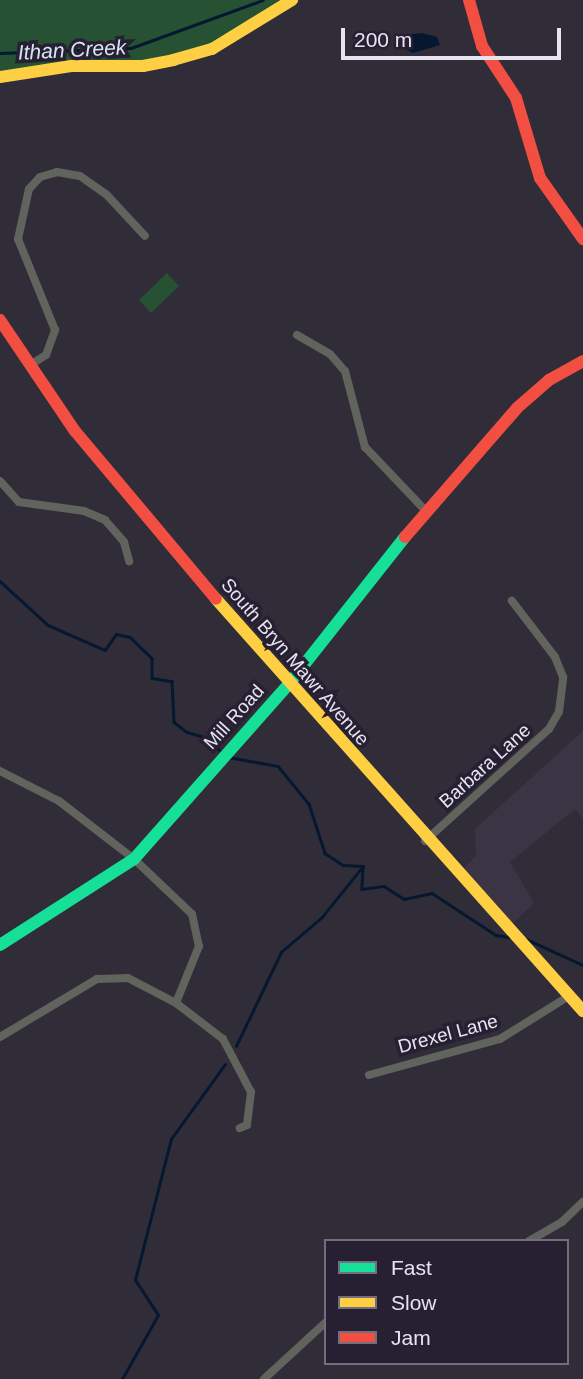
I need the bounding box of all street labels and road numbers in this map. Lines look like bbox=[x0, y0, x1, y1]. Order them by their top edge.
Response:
street label: South Bryn Mawr Avenue bbox=[216, 573, 374, 751]
street label: Mill Road bbox=[199, 680, 269, 754]
street label: Barbara Lane bbox=[435, 719, 535, 813]
street label: Drexel Lane bbox=[396, 1010, 500, 1058]

